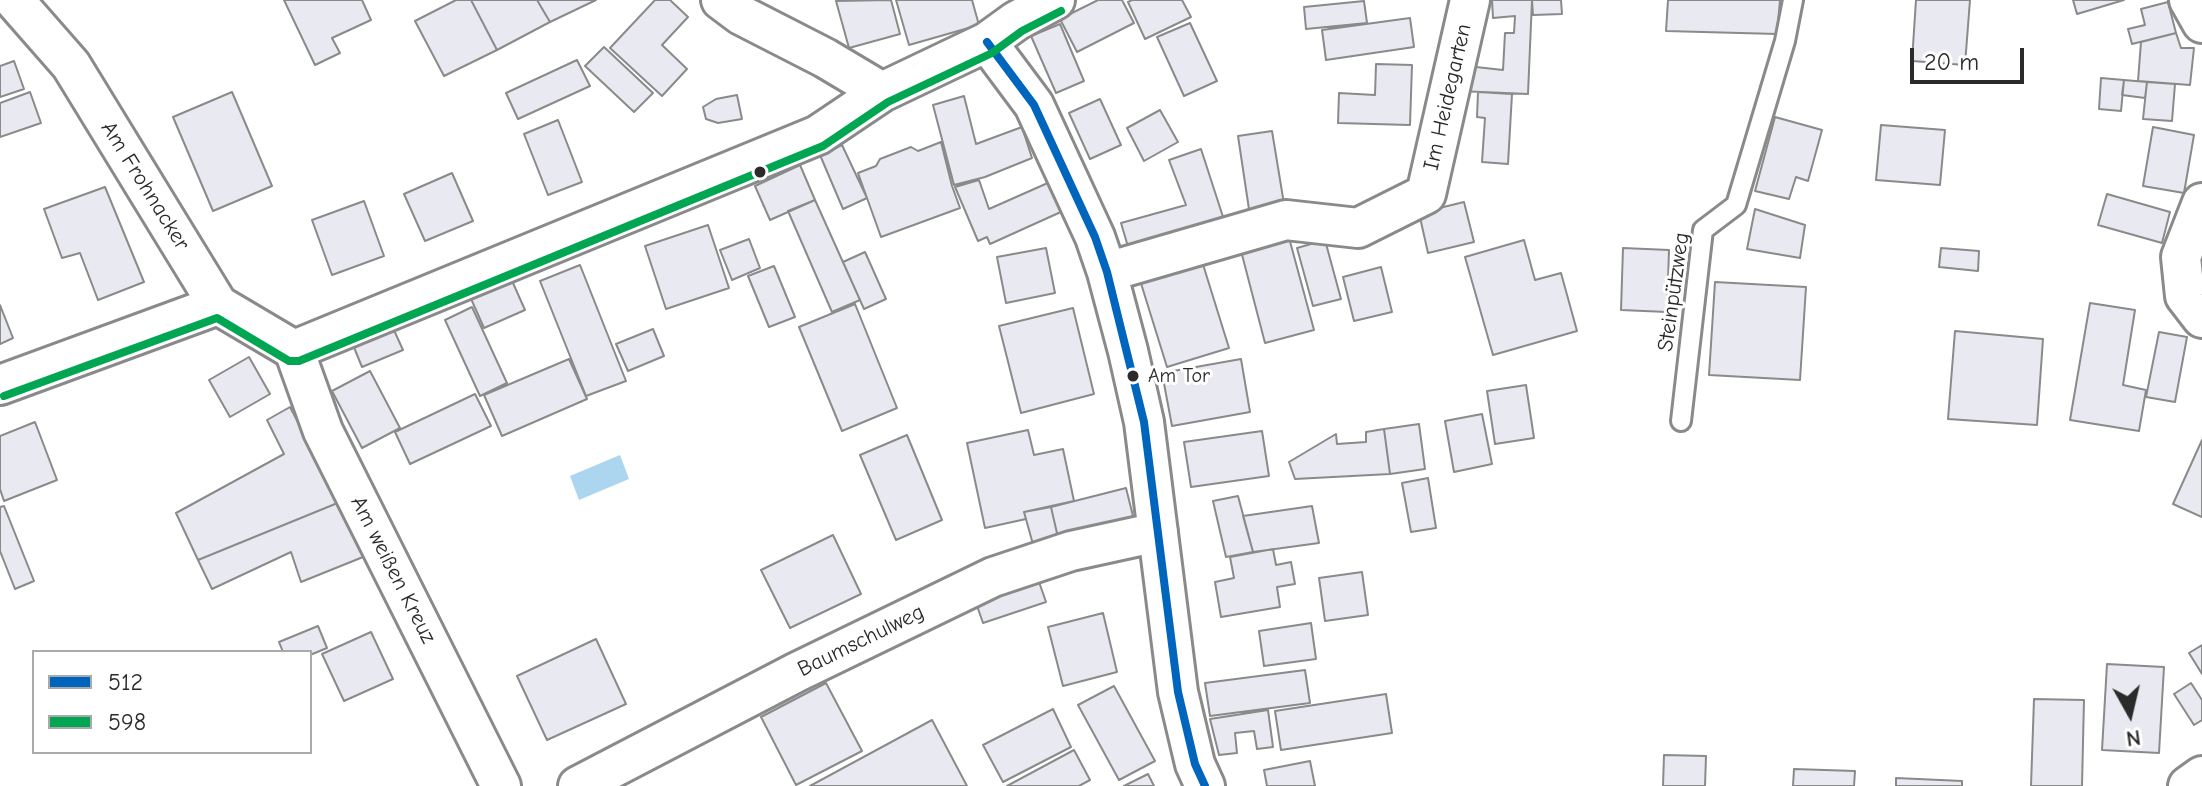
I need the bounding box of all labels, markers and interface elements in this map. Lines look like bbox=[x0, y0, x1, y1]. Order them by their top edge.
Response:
street label: Im Heidegarten bbox=[1418, 21, 1478, 173]
scale bar bbox=[1914, 32, 2028, 82]
text: 20 m bbox=[1924, 48, 1979, 76]
street label: Am Frohnacker bbox=[95, 117, 195, 255]
unlabelled marker bbox=[752, 164, 768, 180]
street label: Steinpützweg bbox=[1653, 231, 1695, 353]
place label: Am Tor bbox=[1148, 364, 1210, 388]
marker: Am Tor bbox=[1125, 368, 1141, 384]
street label: Am weißen Kreuz bbox=[345, 492, 441, 648]
street label: Baumschulweg bbox=[793, 599, 929, 683]
legend bbox=[32, 650, 312, 754]
text: 512 bbox=[108, 668, 143, 696]
north arrow bbox=[2090, 674, 2170, 754]
text: 598 bbox=[108, 708, 146, 736]
text: N bbox=[2124, 724, 2142, 752]

